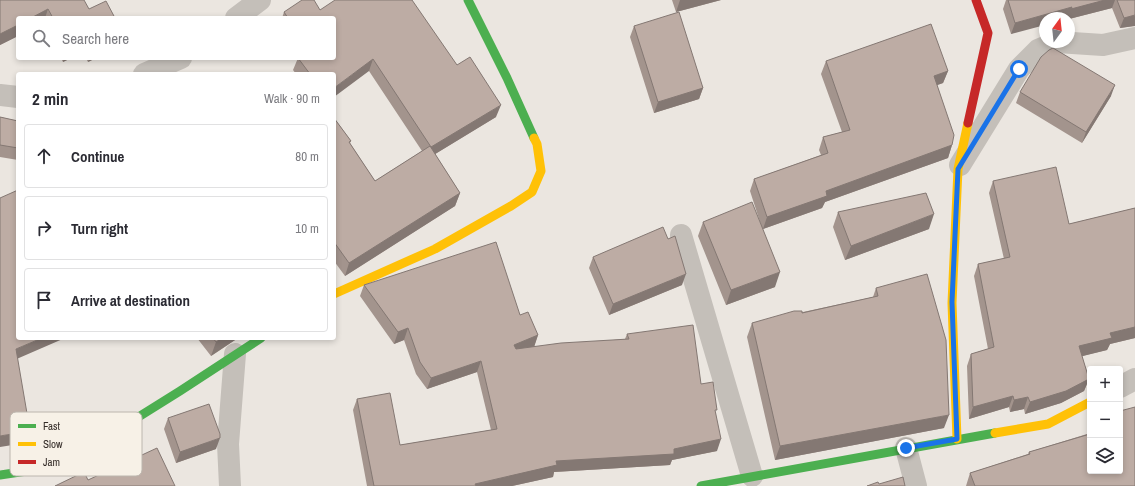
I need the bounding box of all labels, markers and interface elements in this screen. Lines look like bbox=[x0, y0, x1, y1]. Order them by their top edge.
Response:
north arrow bbox=[1039, 12, 1075, 48]
search box bbox=[16, 16, 336, 60]
icon: search bbox=[30, 27, 52, 49]
text: Search here bbox=[62, 28, 129, 49]
route start bbox=[1010, 60, 1028, 78]
text: 2 min bbox=[32, 87, 68, 110]
text: Walk · 90 m bbox=[264, 90, 320, 107]
icon: ahead bbox=[33, 145, 55, 167]
text: Continue bbox=[71, 146, 124, 167]
text: 80 m bbox=[295, 148, 319, 165]
icon: right bbox=[33, 217, 55, 239]
text: Turn right bbox=[71, 218, 128, 239]
text: 10 m bbox=[295, 220, 319, 237]
icon: arrive bbox=[33, 289, 55, 311]
text: Arrive at destination bbox=[71, 290, 190, 311]
map controls bbox=[1087, 366, 1123, 474]
button: + bbox=[1087, 366, 1123, 402]
button: − bbox=[1087, 402, 1123, 438]
legend bbox=[10, 412, 142, 476]
text: Fast bbox=[43, 419, 61, 433]
text: Slow bbox=[43, 437, 63, 451]
button: layers bbox=[1087, 438, 1123, 474]
route end bbox=[897, 439, 915, 457]
text: Jam bbox=[43, 455, 60, 469]

